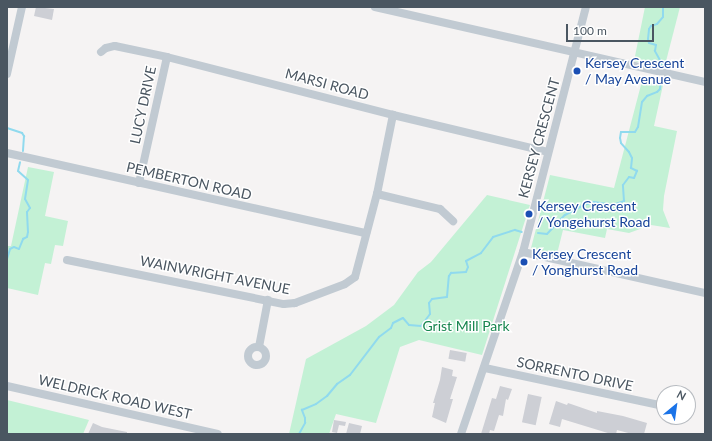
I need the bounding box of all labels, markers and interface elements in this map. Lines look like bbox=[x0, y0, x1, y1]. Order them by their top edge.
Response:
scale bar bbox=[568, 16, 656, 42]
text: 100 m bbox=[573, 23, 607, 38]
place label: Kersey Crescent / May Avenue bbox=[585, 55, 685, 88]
street label: LUCY DRIVE bbox=[126, 64, 160, 146]
street label: MARSI ROAD bbox=[283, 65, 371, 103]
marker: Kersey Crescent / May Avenue bbox=[572, 66, 582, 76]
street label: KERSEY CRESCENT bbox=[515, 76, 563, 200]
street label: PEMBERTON ROAD bbox=[125, 158, 253, 204]
place label: Kersey Crescent / Yongehurst Road bbox=[537, 198, 651, 230]
marker: Kersey Crescent / Yongehurst Road bbox=[524, 209, 534, 219]
place label: Kersey Crescent / Yonghurst Road bbox=[532, 246, 639, 278]
street label: WAINWRIGHT AVENUE bbox=[138, 252, 292, 298]
marker: Kersey Crescent / Yonghurst Road bbox=[519, 257, 529, 267]
park label: Grist Mill Park bbox=[422, 318, 510, 334]
street label: SORRENTO DRIVE bbox=[515, 353, 635, 395]
street label: WELDRICK ROAD WEST bbox=[37, 371, 193, 423]
north arrow bbox=[656, 385, 696, 425]
text: N bbox=[675, 387, 688, 403]

